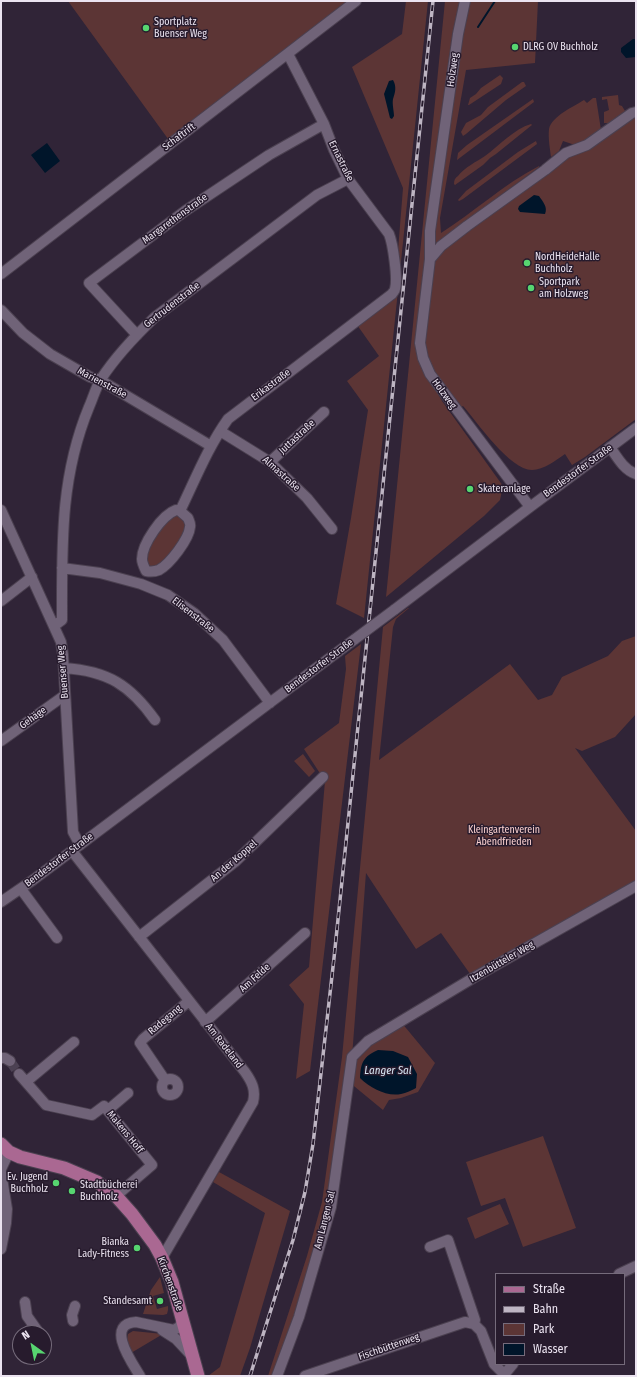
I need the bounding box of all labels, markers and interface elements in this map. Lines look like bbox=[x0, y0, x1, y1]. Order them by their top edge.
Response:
place label: Sportplatz Buenser Weg bbox=[154, 16, 207, 40]
marker: Sportplatz Buenser Weg bbox=[141, 23, 151, 33]
place label: DLRG OV Buchholz bbox=[523, 41, 598, 53]
marker: DLRG OV Buchholz bbox=[510, 42, 520, 52]
street label: Holzweg bbox=[445, 52, 461, 88]
street label: Schaftrift bbox=[160, 121, 198, 153]
street label: Ernastraße bbox=[326, 139, 356, 183]
street label: Margarethenstraße bbox=[140, 191, 210, 247]
place label: NordHeideHalle Buchholz bbox=[535, 251, 600, 274]
marker: NordHeideHalle Buchholz bbox=[522, 258, 532, 268]
place label: Sportpark am Holzweg bbox=[539, 276, 588, 300]
street label: Gertrudenstraße bbox=[142, 279, 202, 331]
marker: Sportpark am Holzweg bbox=[526, 283, 536, 293]
street label: Marienstraße bbox=[75, 365, 129, 401]
street label: Erikastraße bbox=[249, 366, 293, 404]
street label: Holzweg bbox=[429, 377, 459, 411]
street label: Juttastraße bbox=[276, 417, 318, 457]
street label: Bendestorfer Straße bbox=[541, 442, 615, 500]
street label: Almastraße bbox=[260, 454, 302, 494]
place label: Skateranlage bbox=[478, 483, 531, 495]
marker: Skateranlage bbox=[465, 484, 475, 494]
street label: Elisenstraße bbox=[170, 595, 216, 635]
street label: Bendestorfer Straße bbox=[282, 636, 356, 696]
street label: Buenser Weg bbox=[55, 645, 71, 699]
street label: Gehäge bbox=[17, 704, 49, 732]
park label: Kleingartenverein Abendfrieden bbox=[468, 824, 540, 848]
street label: Bendestorfer Straße bbox=[22, 830, 96, 890]
street label: An der Koppel bbox=[208, 838, 260, 884]
street label: Itzenbütteler Weg bbox=[468, 939, 536, 985]
street label: Am Felde bbox=[237, 961, 273, 995]
street label: Radegang bbox=[146, 1003, 184, 1037]
street label: Am Radeland bbox=[203, 1021, 245, 1071]
water label: Langer Sal bbox=[364, 1064, 412, 1078]
street label: Makens Hoff bbox=[104, 1108, 146, 1156]
place label: Ev. Jugend Buchholz bbox=[7, 1171, 48, 1194]
marker: Ev. Jugend Buchholz bbox=[51, 1178, 61, 1188]
place label: Stadtbücherei Buchholz bbox=[80, 1179, 137, 1202]
marker: Stadtbücherei Buchholz bbox=[67, 1186, 77, 1196]
street label: Am Langen Sal bbox=[312, 1190, 338, 1250]
place label: Bianka Lady-Fitness bbox=[78, 1236, 129, 1260]
marker: Bianka Lady-Fitness bbox=[132, 1243, 142, 1253]
street label: Kirchenstraße bbox=[155, 1255, 185, 1313]
legend bbox=[495, 1273, 625, 1365]
text: Straße bbox=[533, 1282, 565, 1296]
place label: Standesamt bbox=[103, 1295, 152, 1307]
marker: Standesamt bbox=[155, 1296, 165, 1306]
text: Bahn bbox=[533, 1302, 558, 1316]
text: Park bbox=[533, 1322, 554, 1336]
north arrow bbox=[12, 1325, 52, 1365]
text: N bbox=[19, 1328, 32, 1343]
street label: Fischbüttenweg bbox=[357, 1331, 421, 1363]
text: Wasser bbox=[533, 1342, 568, 1356]

